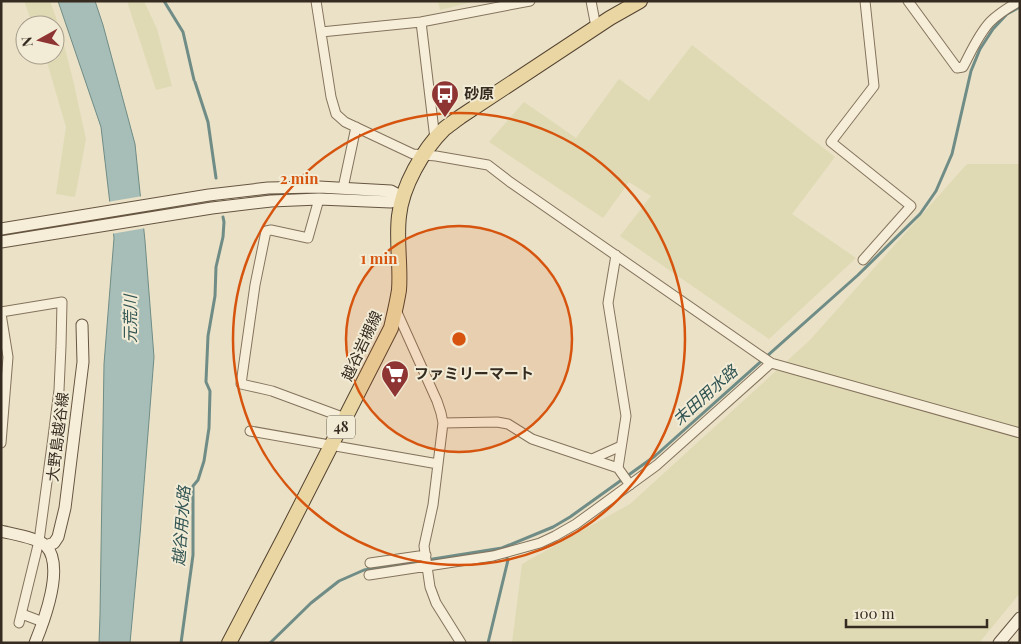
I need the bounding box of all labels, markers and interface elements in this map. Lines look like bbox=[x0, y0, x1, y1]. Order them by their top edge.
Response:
north arrow bbox=[15, 15, 65, 65]
text: N bbox=[17, 36, 37, 48]
bus stop icon: 砂原 bbox=[430, 79, 460, 118]
place label: 砂原 bbox=[464, 83, 494, 103]
text: 2 min bbox=[280, 168, 319, 188]
text: 1 min bbox=[361, 248, 398, 268]
water label: 元荒川 bbox=[119, 293, 140, 343]
street label: 越谷岩槻線 bbox=[336, 307, 386, 385]
centre of rings bbox=[450, 330, 468, 348]
supermarket icon: ファミリーマート bbox=[380, 359, 410, 398]
water label: 末田用水路 bbox=[668, 359, 743, 429]
place label: ファミリーマート bbox=[414, 363, 534, 383]
street label: 大野島越谷線 bbox=[42, 391, 72, 483]
road number: 48 bbox=[327, 416, 355, 438]
water label: 越谷用水路 bbox=[167, 483, 194, 567]
scale bar bbox=[846, 596, 987, 628]
text: 100 m bbox=[854, 603, 895, 623]

